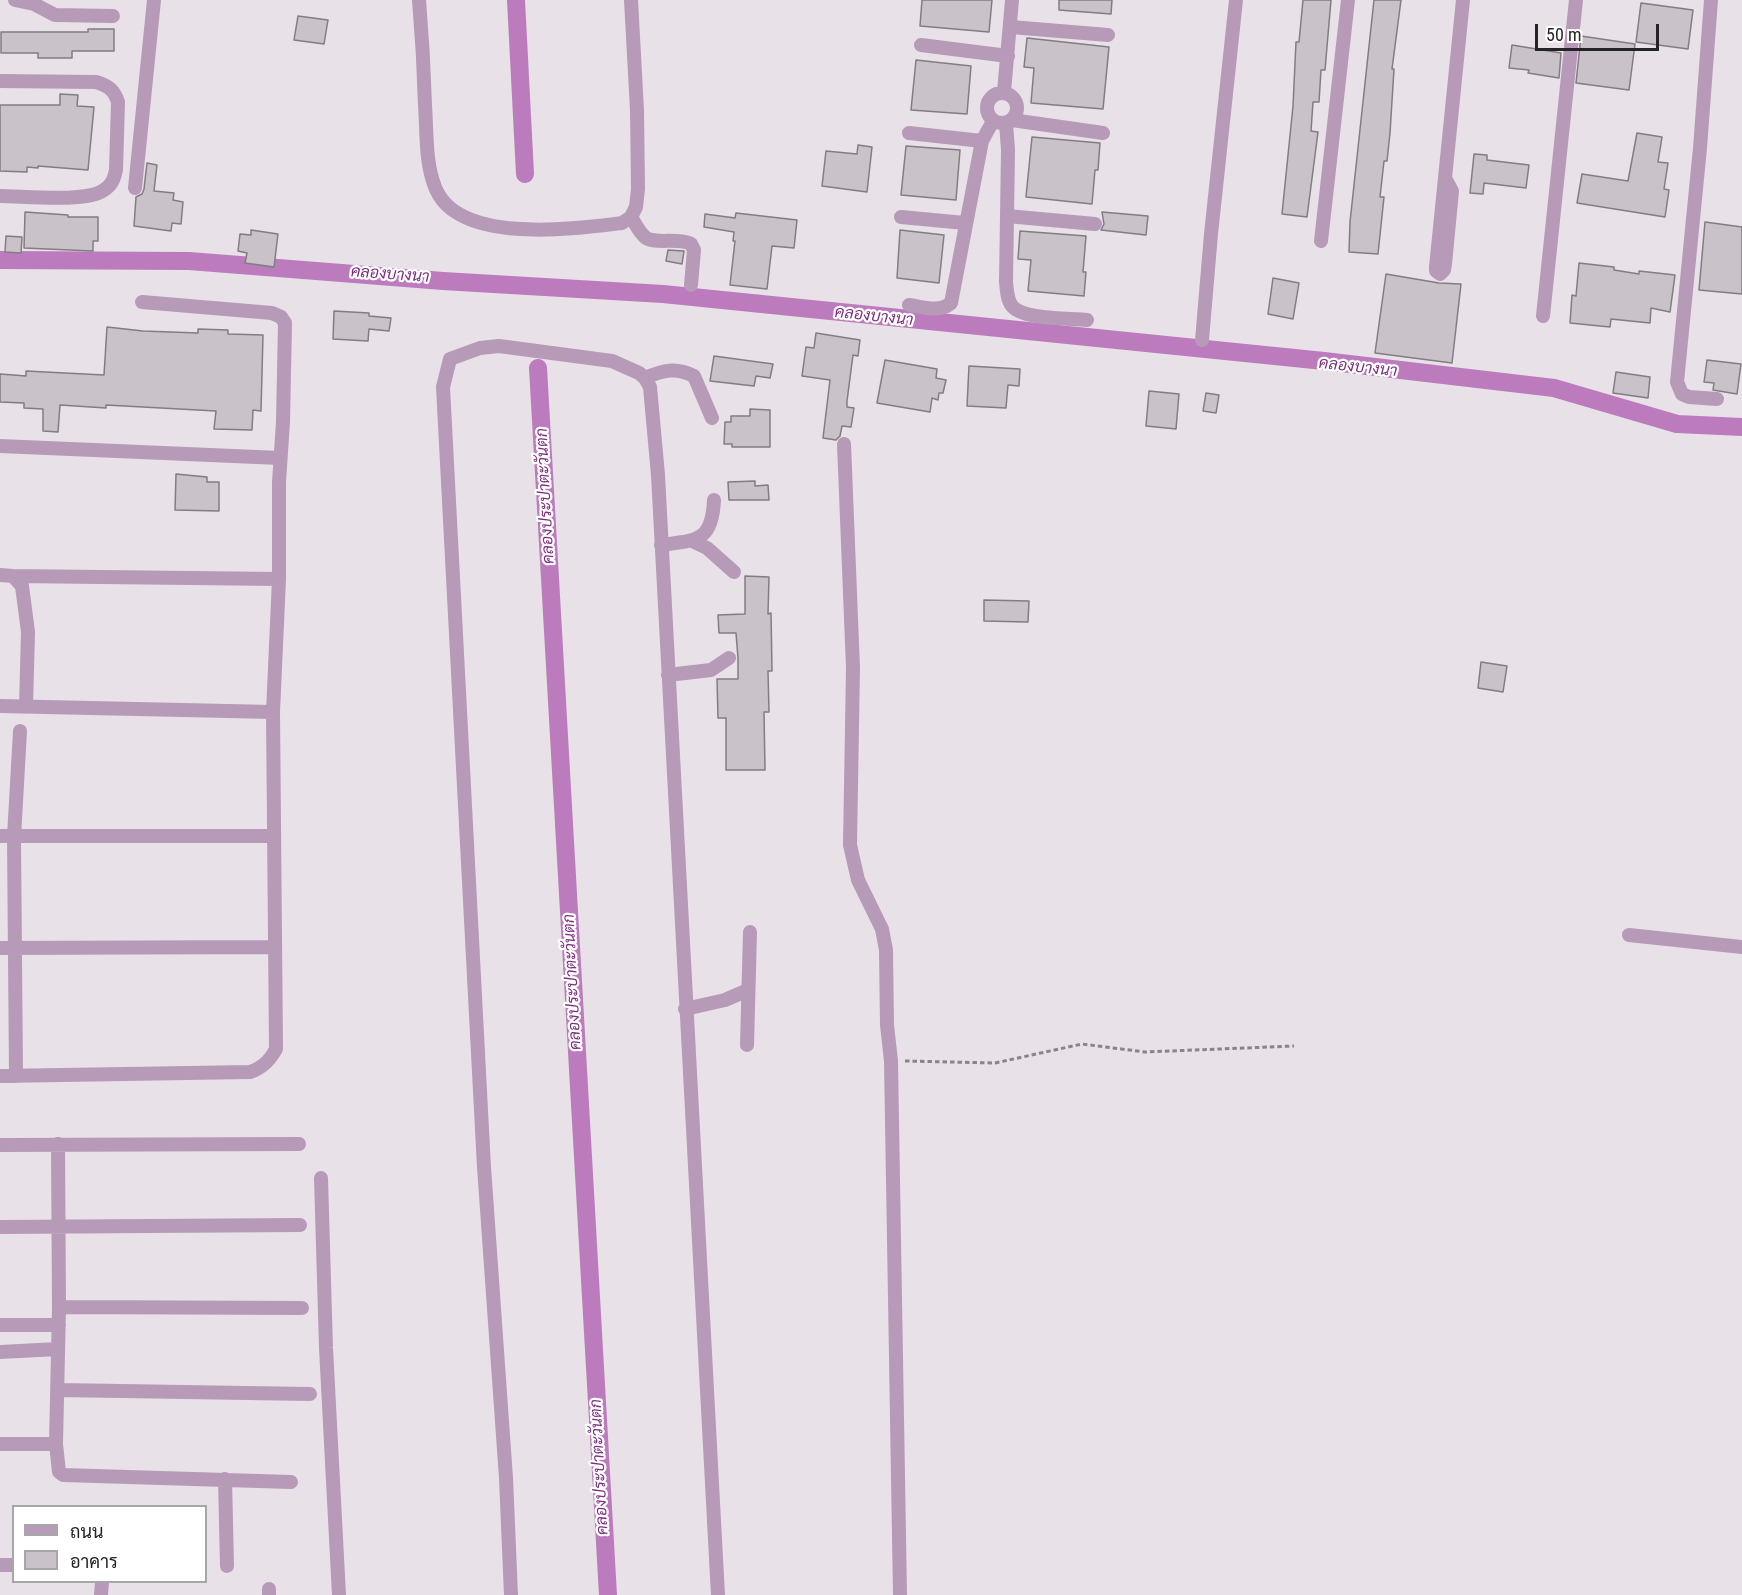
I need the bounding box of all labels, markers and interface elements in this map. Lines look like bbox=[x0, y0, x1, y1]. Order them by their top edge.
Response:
scale bar bbox=[1538, 12, 1662, 50]
text: 50 m bbox=[1546, 24, 1581, 45]
water label: คลองบางนา bbox=[350, 263, 430, 287]
water label: คลองบางนา bbox=[834, 303, 914, 331]
water label: คลองบางนา bbox=[1318, 354, 1398, 382]
water label: คลองประปาตะวันตก bbox=[533, 428, 559, 564]
water label: คลองประปาตะวันตก bbox=[560, 914, 586, 1050]
water label: คลองประปาตะวันตก bbox=[587, 1399, 613, 1535]
legend bbox=[12, 1505, 207, 1583]
text: ถนน bbox=[70, 1521, 103, 1542]
text: อาคาร bbox=[70, 1551, 118, 1572]

